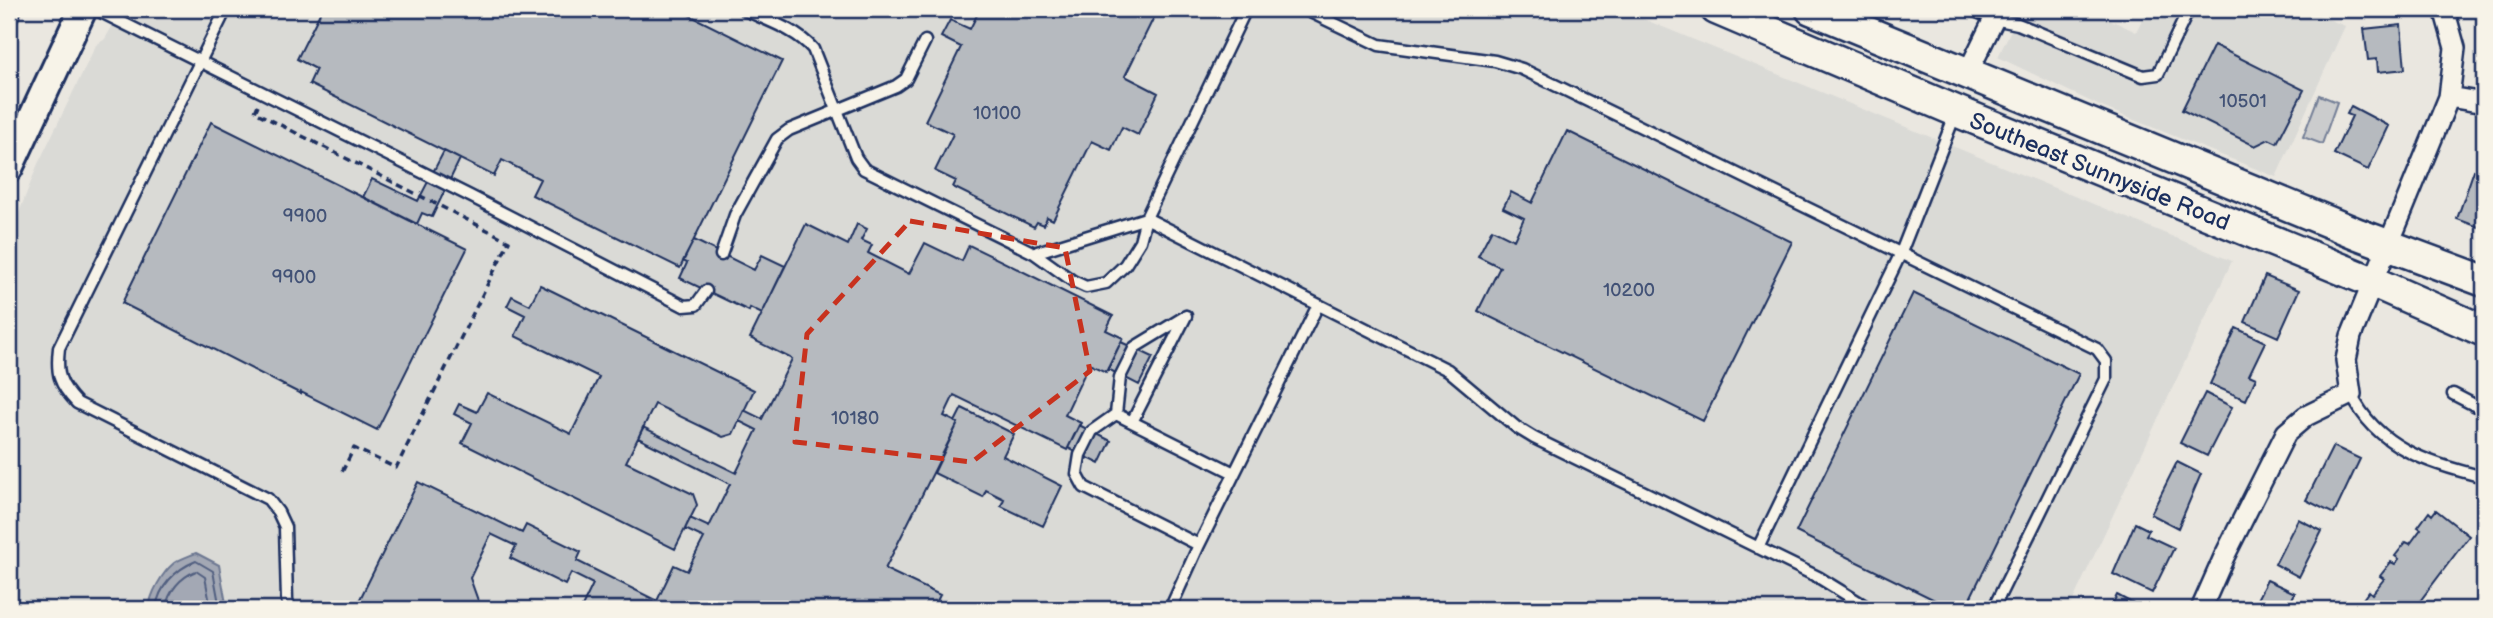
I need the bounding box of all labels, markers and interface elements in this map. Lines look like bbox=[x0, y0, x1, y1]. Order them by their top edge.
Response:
house number: 10501 bbox=[2219, 90, 2267, 113]
house number: 10100 bbox=[973, 102, 1021, 125]
street label: Southeast Sunnyside Road bbox=[1965, 107, 2234, 237]
house number: 9900 bbox=[283, 205, 327, 228]
house number: 9900 bbox=[272, 266, 316, 289]
house number: 10200 bbox=[1603, 279, 1655, 302]
house number: 10180 bbox=[831, 407, 879, 430]

